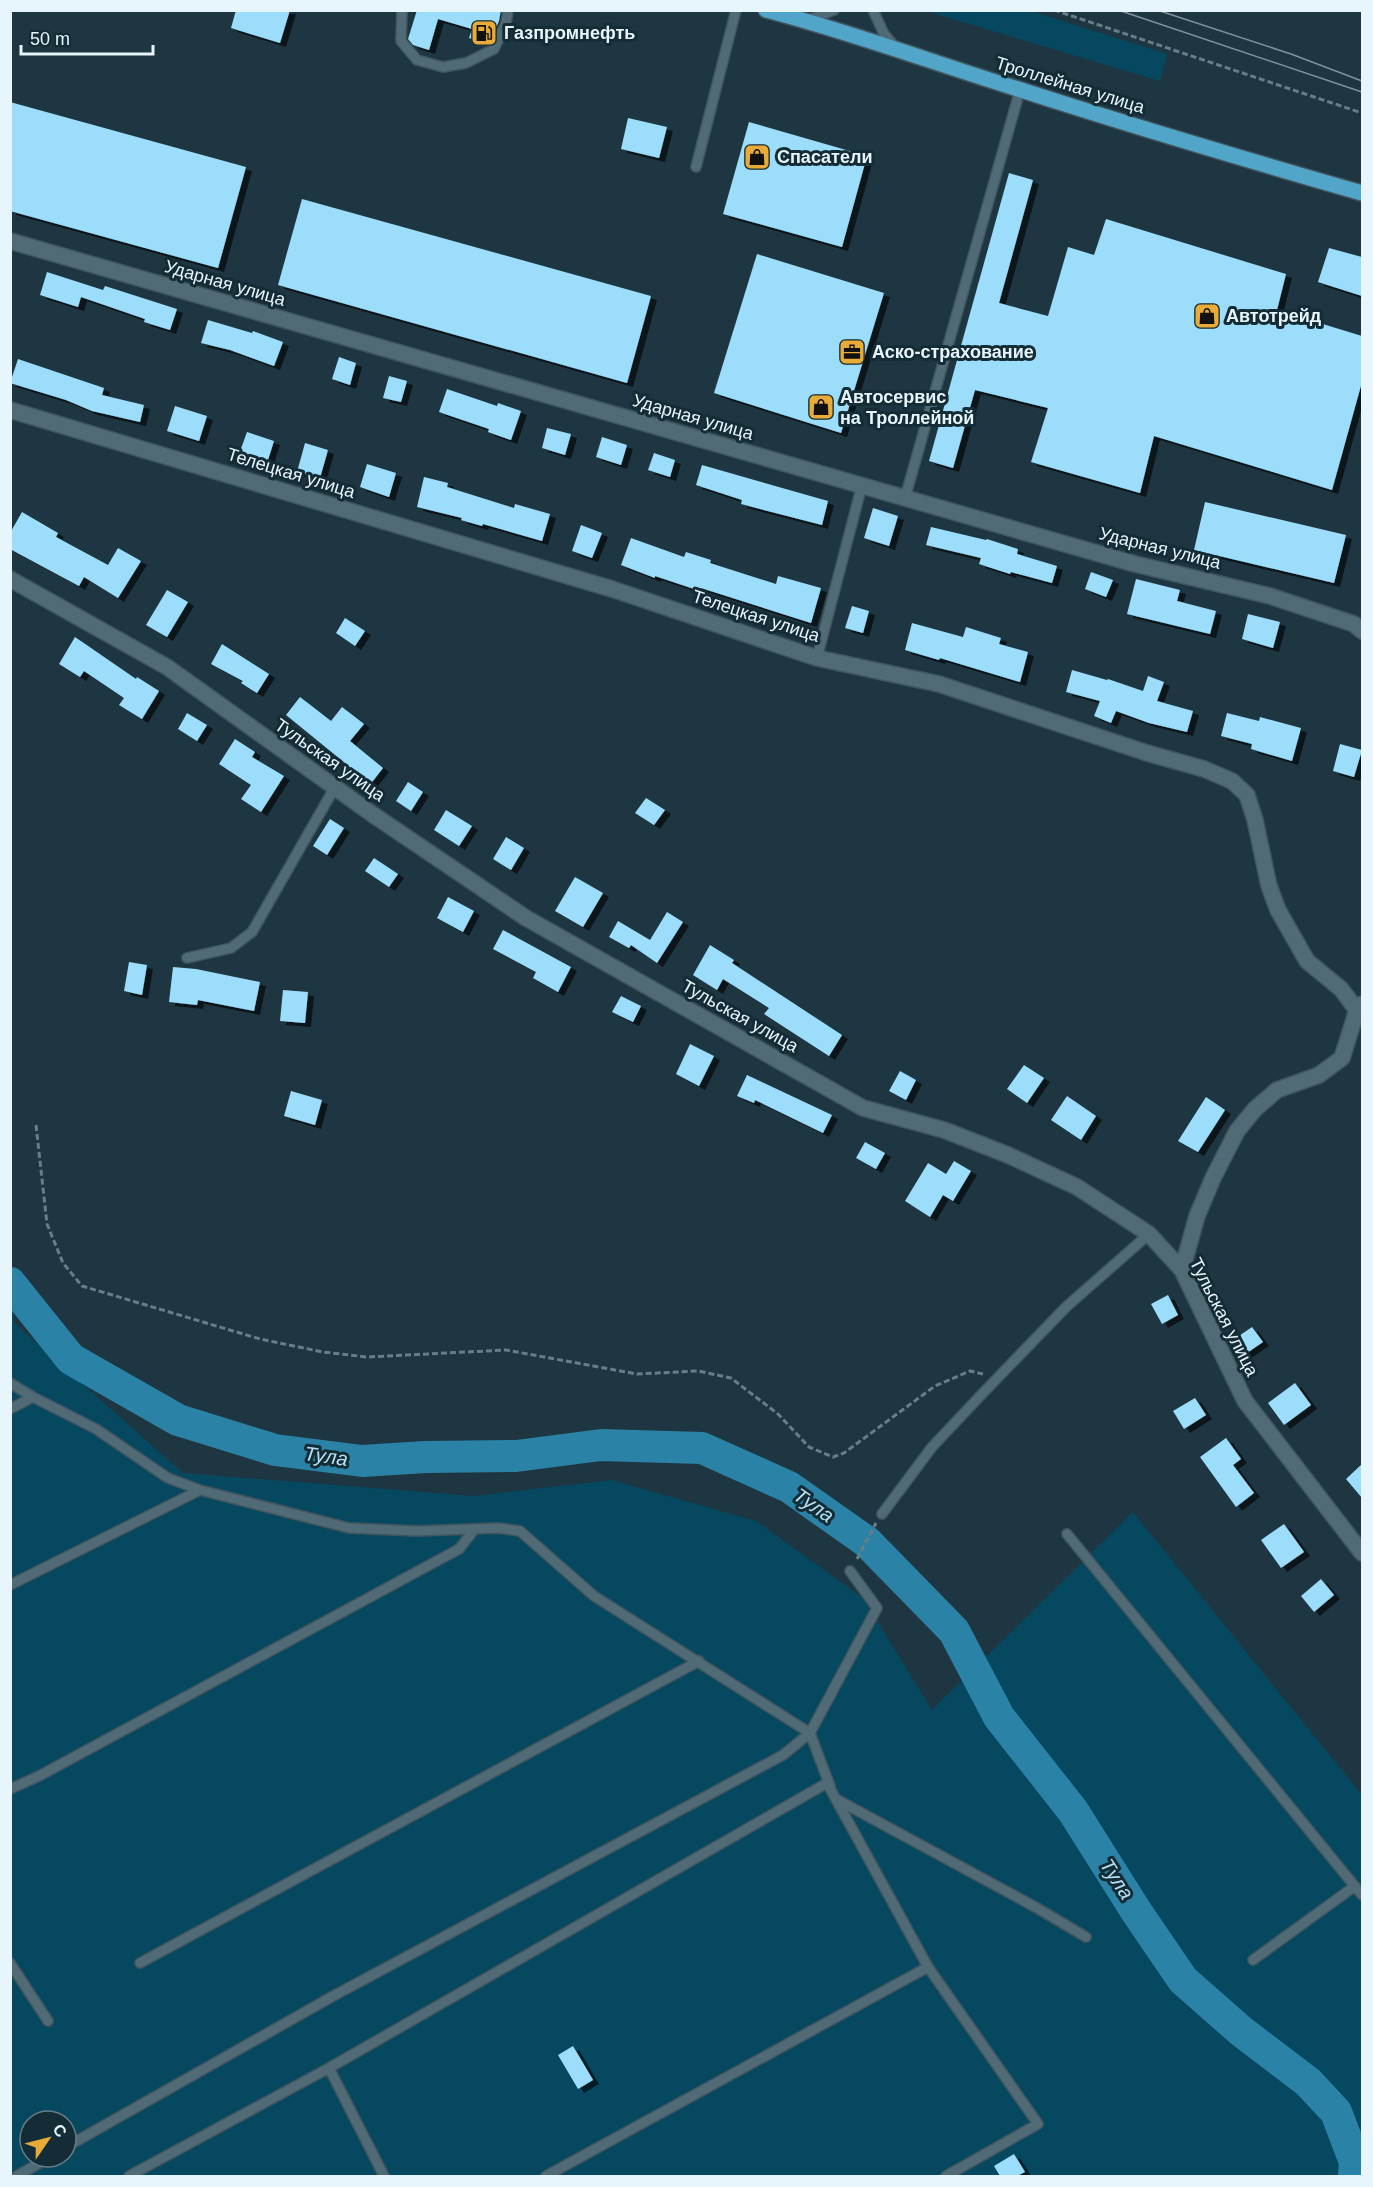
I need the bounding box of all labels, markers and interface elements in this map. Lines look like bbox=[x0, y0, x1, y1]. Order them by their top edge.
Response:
scale bar bbox=[21, 18, 153, 56]
fuel station icon: Газпромнефть bbox=[469, 18, 499, 48]
place label: Газпромнефть bbox=[504, 23, 635, 43]
text: 50 m bbox=[30, 29, 70, 49]
street label: Троллейная улица bbox=[993, 53, 1148, 117]
shop icon: Спасатели bbox=[742, 142, 772, 172]
place label: Спасатели bbox=[777, 147, 872, 167]
street label: Ударная улица bbox=[162, 256, 289, 310]
shop icon: Автотрейд bbox=[1192, 301, 1222, 331]
place label: Автотрейд bbox=[1226, 306, 1322, 326]
office icon: Аско-страхование bbox=[837, 337, 867, 367]
place label: Аско-страхование bbox=[872, 342, 1034, 362]
place label: Автосервис на Троллейной bbox=[840, 387, 974, 428]
street label: Ударная улица bbox=[630, 390, 757, 444]
shop icon: Автосервис на Троллейной bbox=[806, 392, 836, 422]
street label: Телецкая улица bbox=[225, 444, 358, 502]
street label: Ударная улица bbox=[1097, 523, 1224, 573]
street label: Телецкая улица bbox=[690, 586, 823, 646]
street label: Тульская улица bbox=[271, 715, 390, 806]
street label: Тульская улица bbox=[678, 976, 803, 1057]
street label: Тульская улица bbox=[1186, 1255, 1263, 1380]
water label: Тула bbox=[303, 1442, 349, 1470]
water label: Тула bbox=[790, 1483, 838, 1527]
water label: Тула bbox=[1096, 1855, 1138, 1903]
north arrow bbox=[18, 2109, 78, 2169]
text: С bbox=[50, 2121, 70, 2141]

